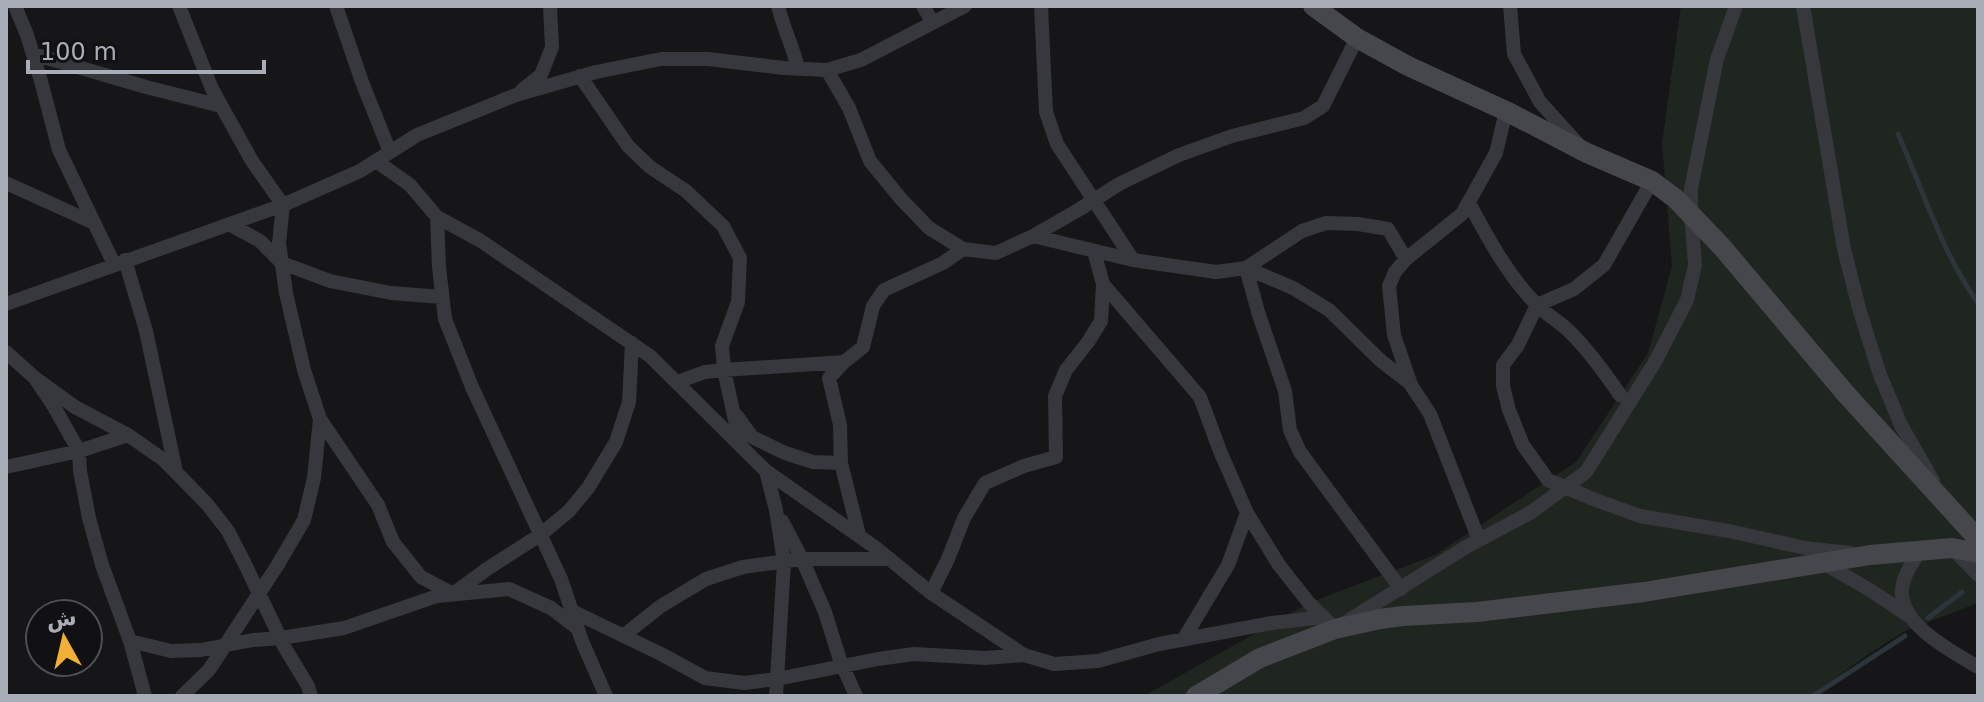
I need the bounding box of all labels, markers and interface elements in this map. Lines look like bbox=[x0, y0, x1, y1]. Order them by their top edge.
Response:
scale bar bbox=[28, 24, 264, 74]
text: 100 m bbox=[40, 38, 117, 66]
north arrow bbox=[24, 598, 104, 678]
text: ش bbox=[45, 604, 78, 633]

